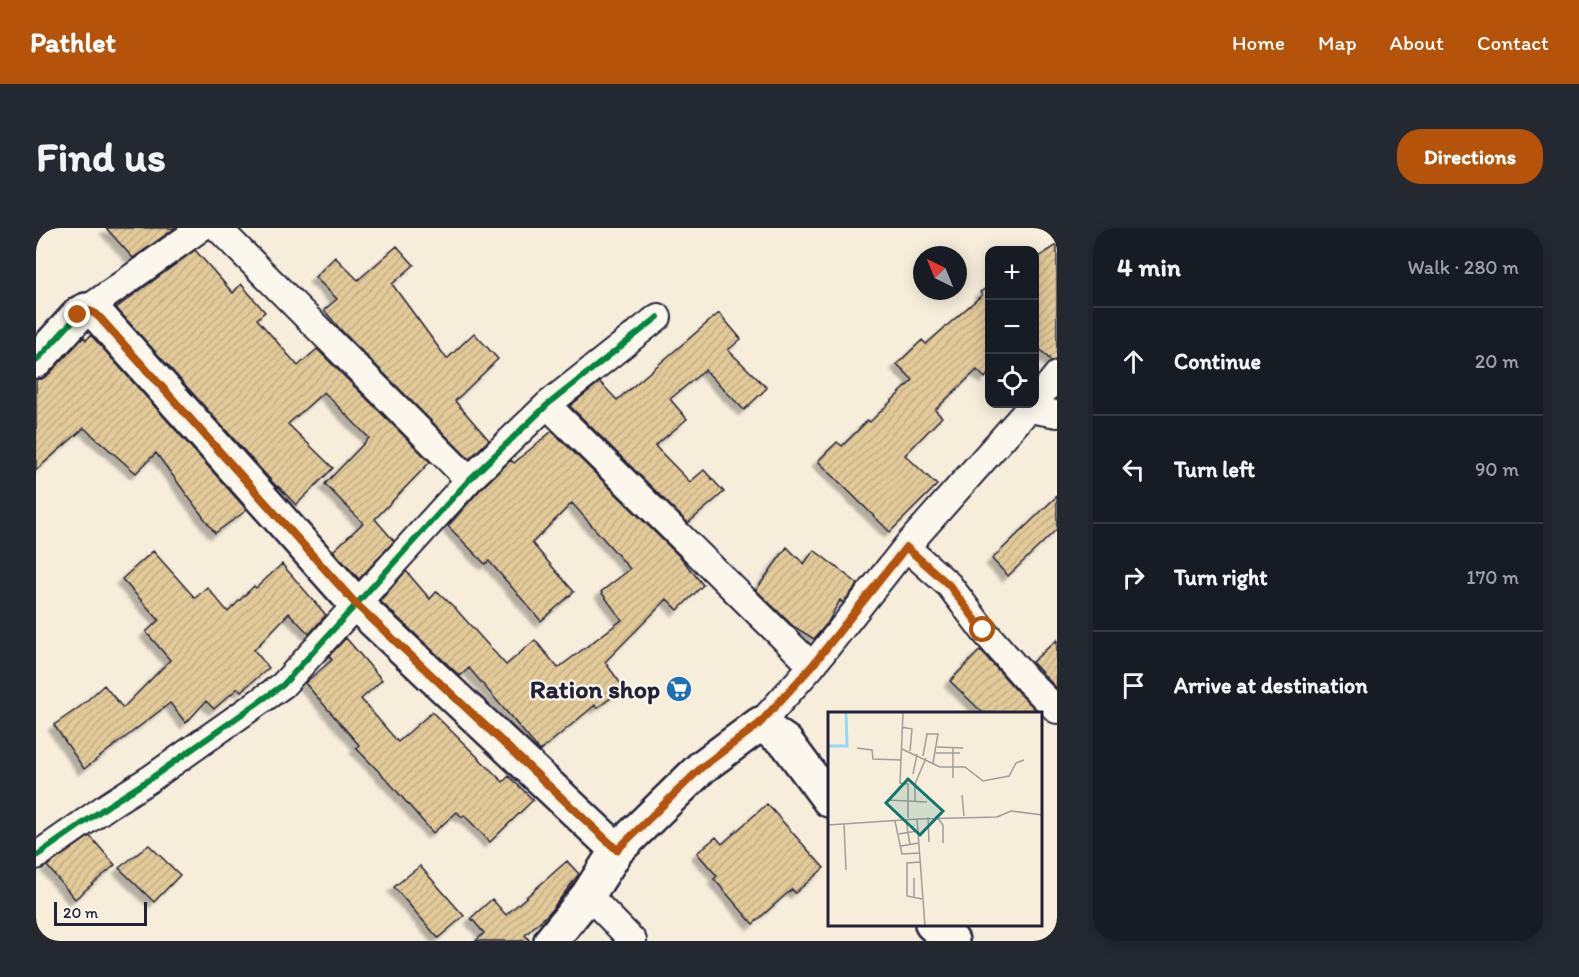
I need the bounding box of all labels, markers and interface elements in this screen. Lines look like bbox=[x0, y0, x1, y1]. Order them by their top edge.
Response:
text: Pathlet bbox=[30, 25, 116, 59]
text: Home bbox=[1232, 30, 1285, 55]
text: Map bbox=[1318, 30, 1357, 55]
text: About bbox=[1390, 30, 1444, 55]
text: Contact bbox=[1477, 30, 1549, 55]
button: Directions bbox=[1397, 129, 1543, 184]
text: Find us bbox=[36, 131, 166, 182]
north arrow bbox=[913, 246, 967, 300]
map controls bbox=[985, 246, 1039, 408]
button: + bbox=[985, 246, 1039, 300]
text: 4 min bbox=[1117, 251, 1181, 283]
text: Walk · 280 m bbox=[1407, 255, 1519, 279]
button: − bbox=[985, 300, 1039, 354]
route end bbox=[64, 301, 90, 327]
icon: ahead bbox=[1117, 345, 1150, 378]
text: Continue bbox=[1174, 348, 1261, 375]
text: 20 m bbox=[1475, 349, 1519, 373]
button: locate bbox=[985, 354, 1039, 408]
icon: left bbox=[1117, 453, 1150, 486]
text: Turn left bbox=[1174, 456, 1255, 483]
text: 90 m bbox=[1475, 457, 1519, 481]
icon: right bbox=[1117, 561, 1150, 594]
text: Turn right bbox=[1174, 564, 1268, 591]
text: 170 m bbox=[1466, 565, 1519, 589]
route start bbox=[969, 616, 995, 642]
icon: arrive bbox=[1117, 669, 1150, 702]
text: Arrive at destination bbox=[1174, 672, 1368, 699]
place label: Ration shop bbox=[530, 673, 660, 705]
supermarket icon: Ration shop bbox=[664, 674, 694, 704]
inset map bbox=[828, 712, 1042, 926]
scale bar bbox=[54, 899, 147, 926]
text: 20 m bbox=[63, 903, 98, 922]

